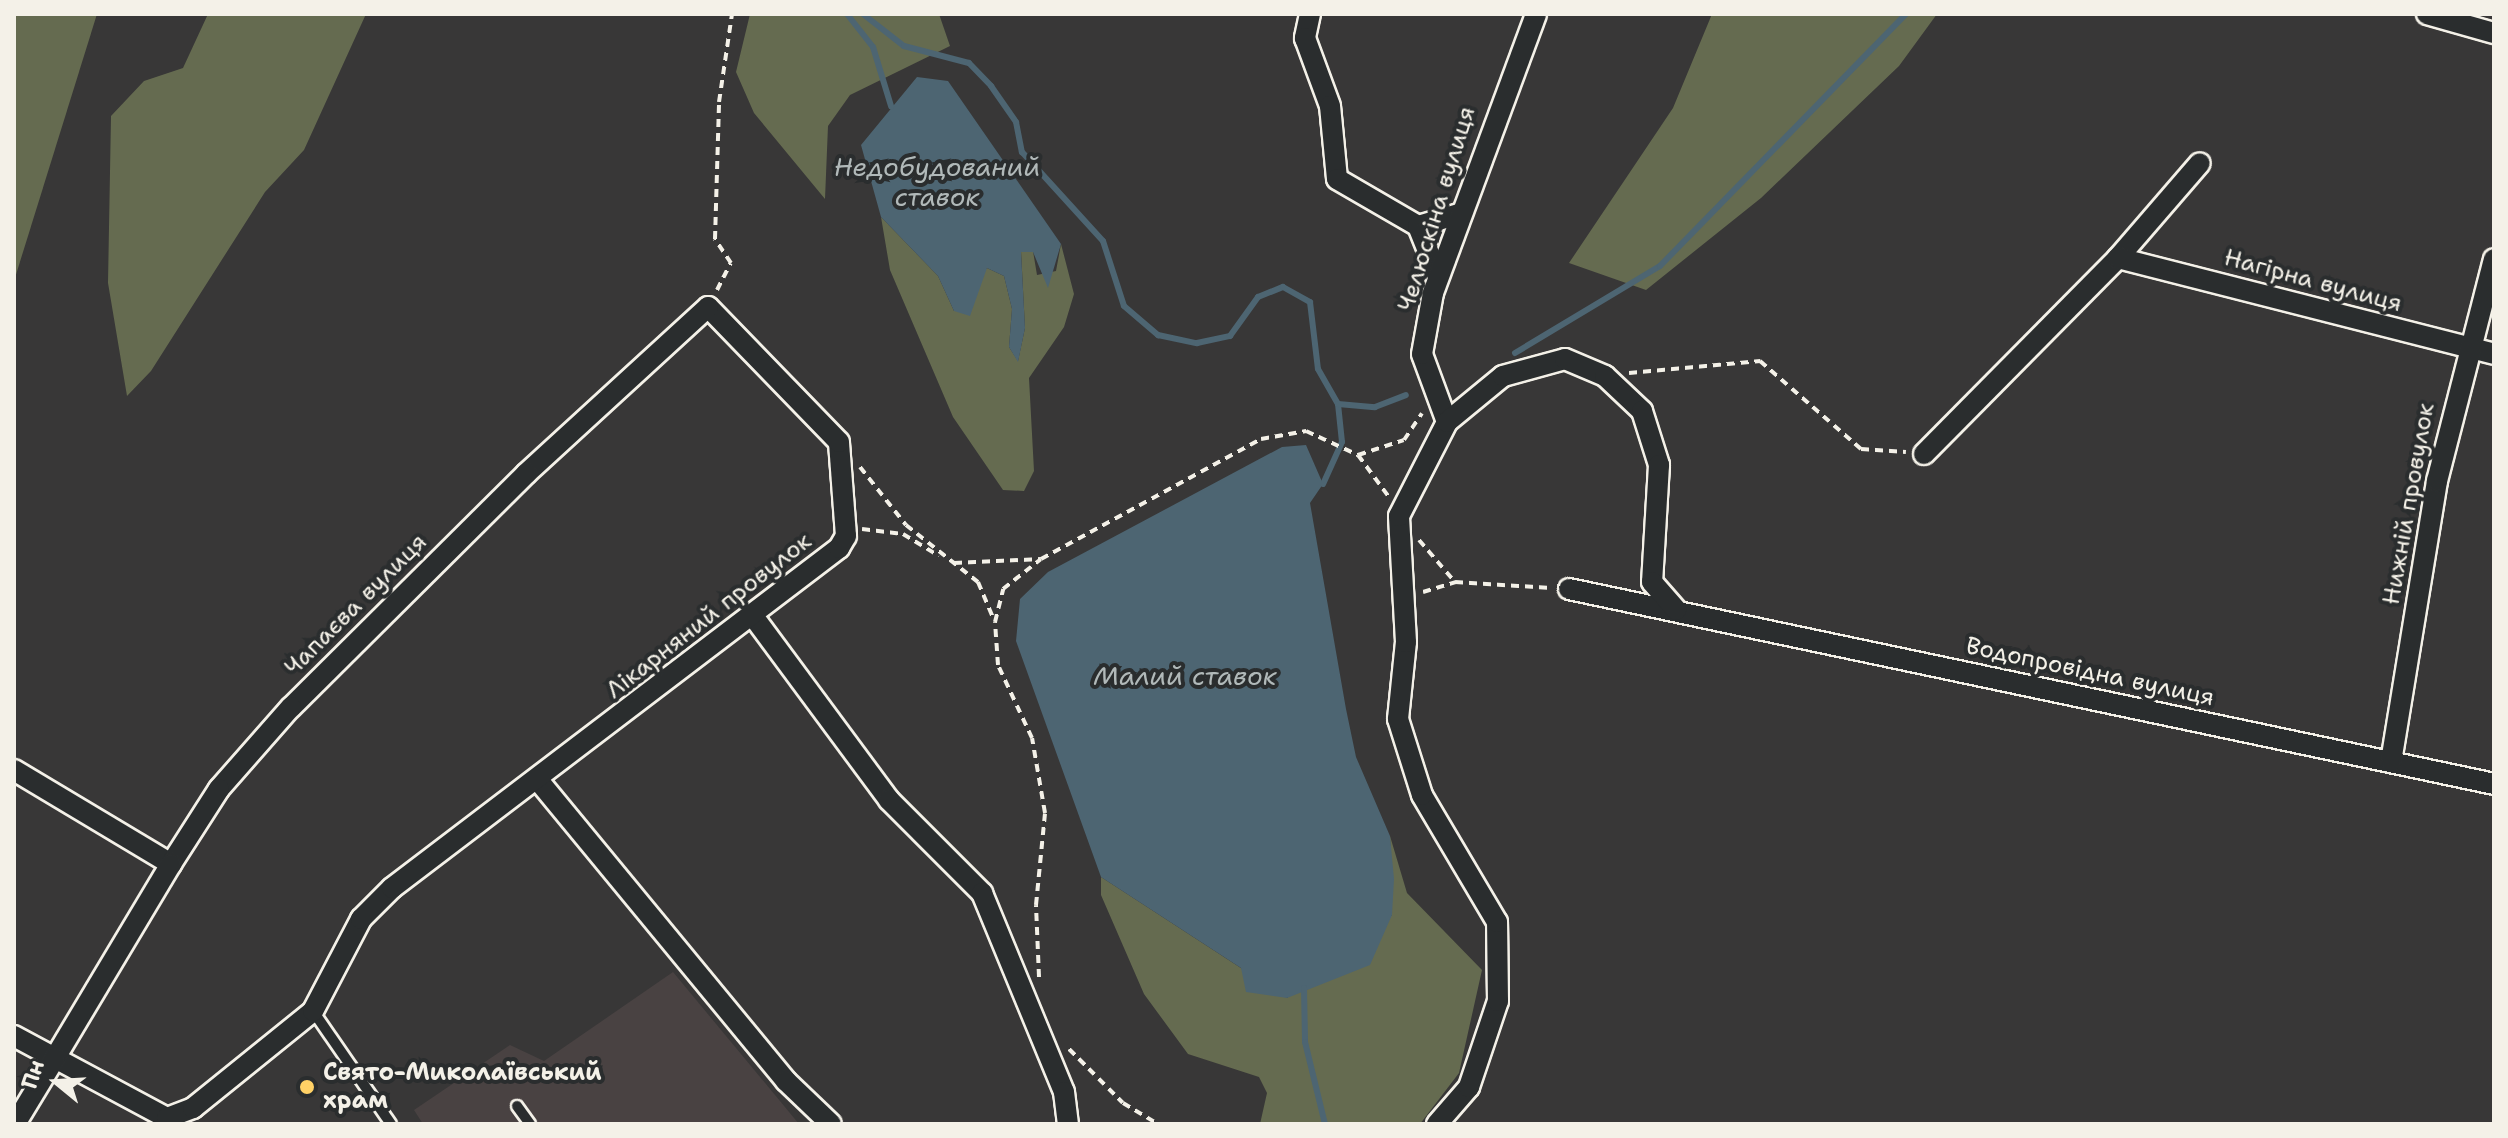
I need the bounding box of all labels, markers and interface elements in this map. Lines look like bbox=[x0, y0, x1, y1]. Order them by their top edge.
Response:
street label: Челюскіна вулиця bbox=[1392, 103, 1482, 315]
water label: Недобудований ставок bbox=[834, 151, 1040, 212]
street label: Нагірна вулиця bbox=[2221, 243, 2405, 319]
street label: Нижній провулок bbox=[2377, 401, 2441, 607]
street label: Лікарняний провулок bbox=[601, 527, 817, 705]
street label: Чапаєва вулиця bbox=[279, 528, 433, 682]
street label: Водопровідна вулиця bbox=[1963, 632, 2217, 712]
water label: Малий ставок bbox=[1094, 660, 1276, 692]
north arrow bbox=[16, 1042, 96, 1122]
text: Пн bbox=[14, 1056, 51, 1093]
place label: Свято-Миколаївський храм bbox=[323, 1059, 602, 1115]
marker: Свято-Миколаївський храм bbox=[298, 1078, 316, 1096]

